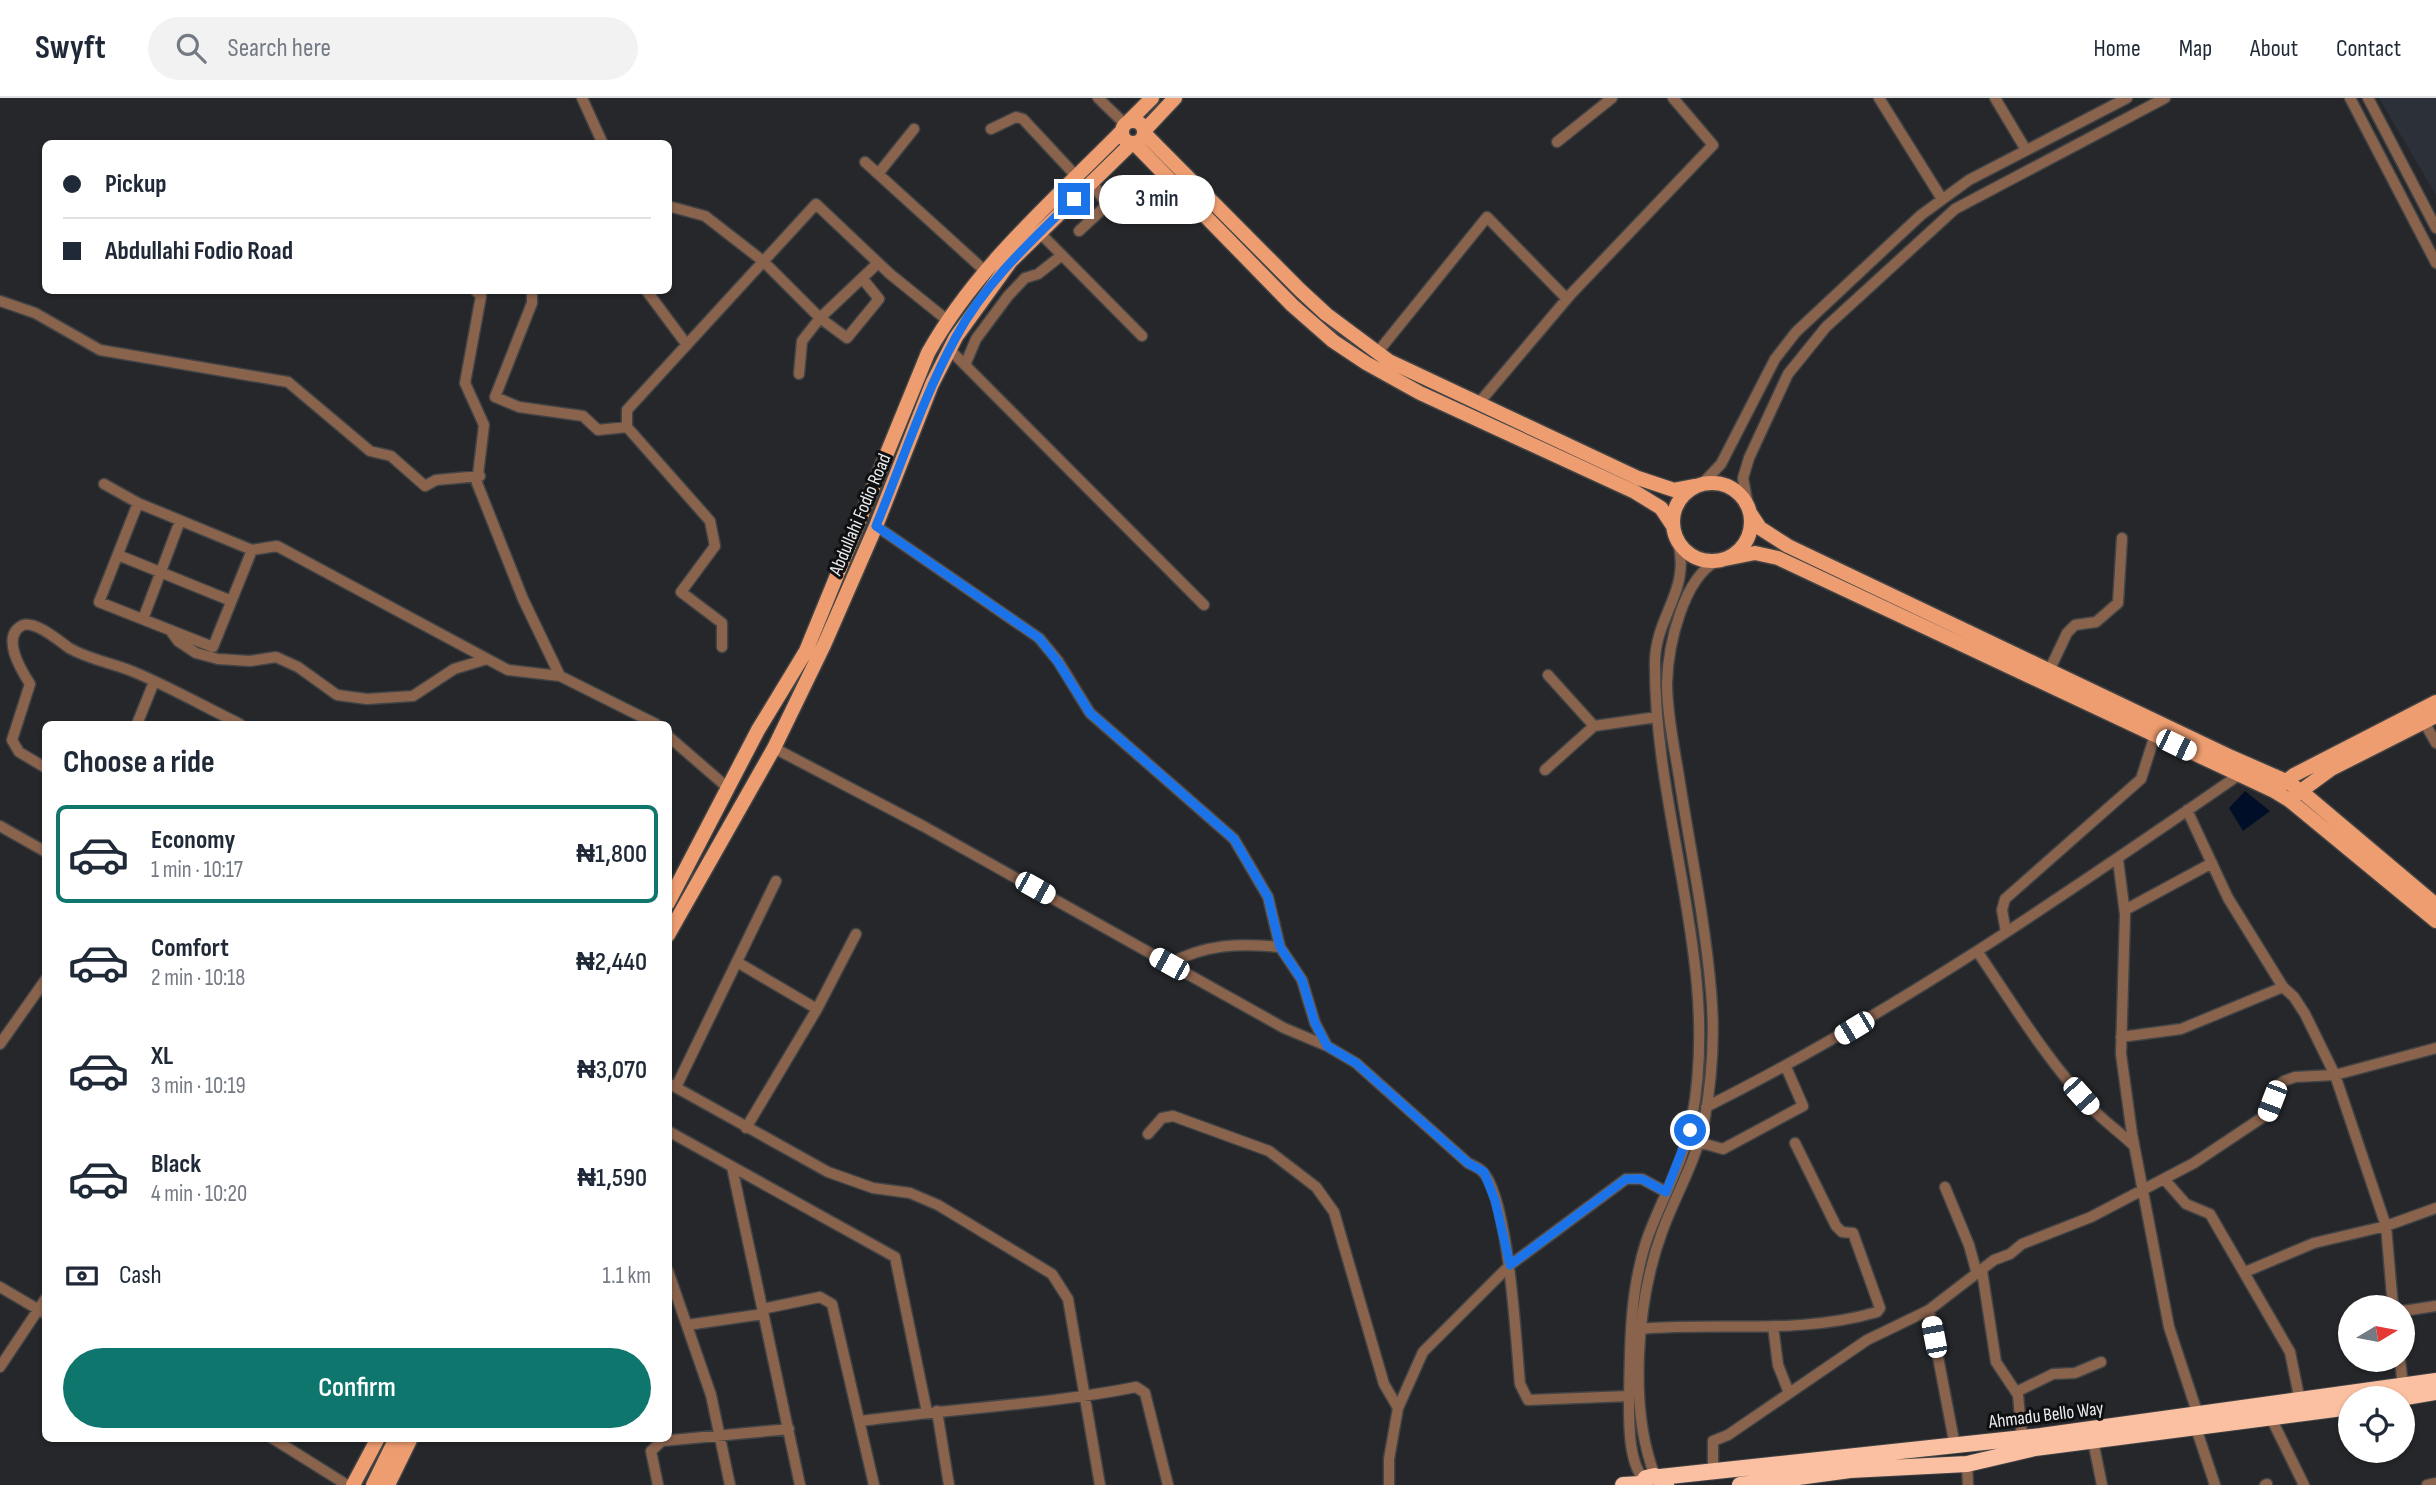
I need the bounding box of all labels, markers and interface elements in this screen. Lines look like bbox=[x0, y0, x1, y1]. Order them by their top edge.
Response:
search box bbox=[148, 17, 638, 80]
text: Swyft bbox=[35, 28, 106, 68]
icon: search bbox=[172, 29, 210, 67]
text: Search here bbox=[228, 33, 331, 64]
text: Home bbox=[2093, 34, 2141, 63]
text: Map bbox=[2179, 34, 2212, 63]
text: About bbox=[2250, 34, 2298, 63]
text: Contact bbox=[2336, 34, 2401, 63]
text: Pickup bbox=[105, 169, 167, 200]
callout: 3 min bbox=[1098, 174, 1214, 224]
route end bbox=[1058, 183, 1090, 215]
text: 3 min bbox=[1135, 185, 1179, 213]
text: Abdullahi Fodio Road bbox=[105, 236, 293, 267]
street label: Abdullahi Fodio Road bbox=[824, 450, 896, 580]
car bbox=[2153, 726, 2200, 764]
text: Choose a ride bbox=[63, 743, 215, 782]
icon: car bbox=[67, 823, 130, 886]
text: Economy bbox=[151, 825, 235, 856]
text: ₦1,800 bbox=[576, 839, 647, 870]
text: 1 min · 10:17 bbox=[151, 856, 243, 884]
car bbox=[1012, 869, 1059, 907]
icon: car bbox=[67, 931, 130, 994]
text: Comfort bbox=[151, 933, 229, 964]
car bbox=[1146, 945, 1193, 983]
text: ₦2,440 bbox=[576, 947, 647, 978]
text: 2 min · 10:18 bbox=[151, 964, 245, 992]
car bbox=[1831, 1008, 1878, 1048]
icon: car bbox=[67, 1039, 130, 1102]
text: XL bbox=[151, 1041, 173, 1072]
text: ₦3,070 bbox=[577, 1055, 647, 1086]
text: 3 min · 10:19 bbox=[151, 1072, 246, 1100]
car bbox=[2060, 1073, 2103, 1119]
car bbox=[2255, 1078, 2290, 1124]
route start bbox=[1674, 1114, 1706, 1146]
icon: car bbox=[67, 1147, 130, 1210]
text: Black bbox=[151, 1149, 201, 1180]
text: ₦1,590 bbox=[577, 1163, 647, 1194]
text: 4 min · 10:20 bbox=[151, 1180, 247, 1208]
icon: cash bbox=[63, 1257, 101, 1295]
text: Cash bbox=[119, 1260, 162, 1291]
text: 1.1 km bbox=[602, 1262, 651, 1290]
north arrow bbox=[2338, 1295, 2415, 1372]
map controls bbox=[2338, 1295, 2415, 1463]
car bbox=[1920, 1314, 1949, 1360]
button: Confirm bbox=[63, 1348, 651, 1428]
button: locate bbox=[2338, 1386, 2415, 1463]
street label: Ahmadu Bello Way bbox=[1987, 1397, 2105, 1434]

